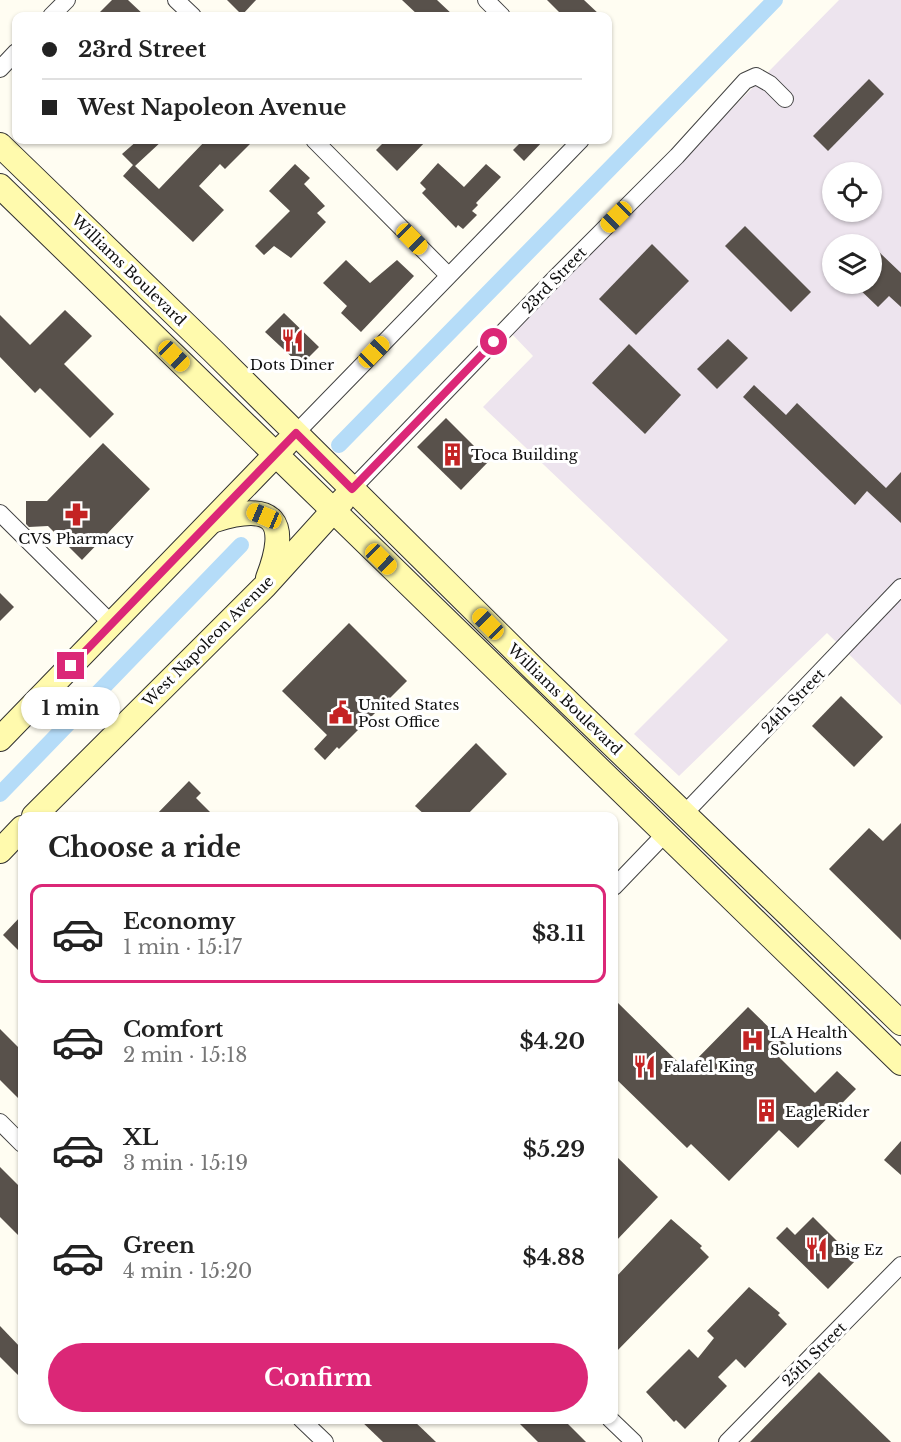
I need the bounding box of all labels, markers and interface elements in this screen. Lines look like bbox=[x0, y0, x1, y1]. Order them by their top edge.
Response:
text: 23rd Street bbox=[78, 36, 206, 63]
text: West Napoleon Avenue bbox=[78, 94, 346, 121]
map controls bbox=[822, 162, 882, 294]
button: locate bbox=[822, 162, 882, 222]
car bbox=[597, 198, 635, 236]
street label: Williams Boulevard bbox=[67, 210, 190, 330]
car bbox=[393, 220, 431, 258]
button: layers bbox=[822, 234, 882, 294]
street label: 23rd Street bbox=[518, 243, 591, 317]
restaurant icon: Dots Diner bbox=[279, 327, 305, 353]
route start bbox=[480, 328, 507, 355]
car bbox=[355, 333, 393, 371]
car bbox=[155, 337, 193, 375]
place label: Dots Diner bbox=[250, 355, 335, 374]
building icon: Toca Building bbox=[440, 441, 466, 467]
place label: Toca Building bbox=[471, 445, 579, 464]
pharmacy icon: CVS Pharmacy bbox=[63, 501, 89, 527]
car bbox=[244, 501, 284, 531]
place label: CVS Pharmacy bbox=[18, 529, 134, 548]
car bbox=[362, 540, 400, 578]
street label: West Napoleon Avenue bbox=[138, 571, 278, 711]
car bbox=[469, 605, 507, 643]
street label: Williams Boulevard bbox=[503, 639, 626, 759]
route end bbox=[57, 652, 84, 679]
street label: 24th Street bbox=[757, 664, 829, 738]
callout: 1 min bbox=[22, 687, 121, 729]
place label: United States Post Office bbox=[358, 695, 459, 731]
text: 1 min bbox=[42, 696, 99, 720]
public building icon: United States Post Office bbox=[327, 700, 353, 726]
text: Choose a ride bbox=[48, 831, 241, 864]
icon: car bbox=[51, 907, 105, 961]
text: Economy bbox=[123, 908, 235, 935]
text: $3.11 bbox=[532, 920, 585, 947]
text: 1 min · 15:17 bbox=[123, 935, 242, 959]
icon: car bbox=[51, 1015, 105, 1069]
text: Comfort bbox=[123, 1016, 223, 1043]
place label: LA Health Solutions bbox=[770, 1023, 847, 1059]
text: $4.20 bbox=[520, 1028, 585, 1055]
hospital icon: LA Health Solutions bbox=[739, 1028, 765, 1054]
text: 2 min · 15:18 bbox=[123, 1043, 247, 1067]
restaurant icon: Falafel King bbox=[632, 1053, 658, 1079]
place label: Falafel King bbox=[663, 1057, 755, 1076]
building icon: EagleRider bbox=[754, 1098, 780, 1124]
place label: EagleRider bbox=[785, 1102, 870, 1121]
icon: car bbox=[51, 1123, 105, 1177]
text: XL bbox=[123, 1124, 158, 1151]
text: $5.29 bbox=[523, 1136, 585, 1163]
text: 3 min · 15:19 bbox=[123, 1151, 248, 1175]
icon: car bbox=[51, 1231, 105, 1285]
text: Green bbox=[123, 1232, 195, 1259]
restaurant icon: Big Ez bbox=[803, 1236, 829, 1262]
place label: Big Ez bbox=[834, 1240, 883, 1259]
text: $4.88 bbox=[523, 1244, 585, 1271]
text: 4 min · 15:20 bbox=[123, 1259, 252, 1283]
street label: 25th Street bbox=[778, 1318, 850, 1390]
button: Confirm bbox=[48, 1343, 588, 1412]

